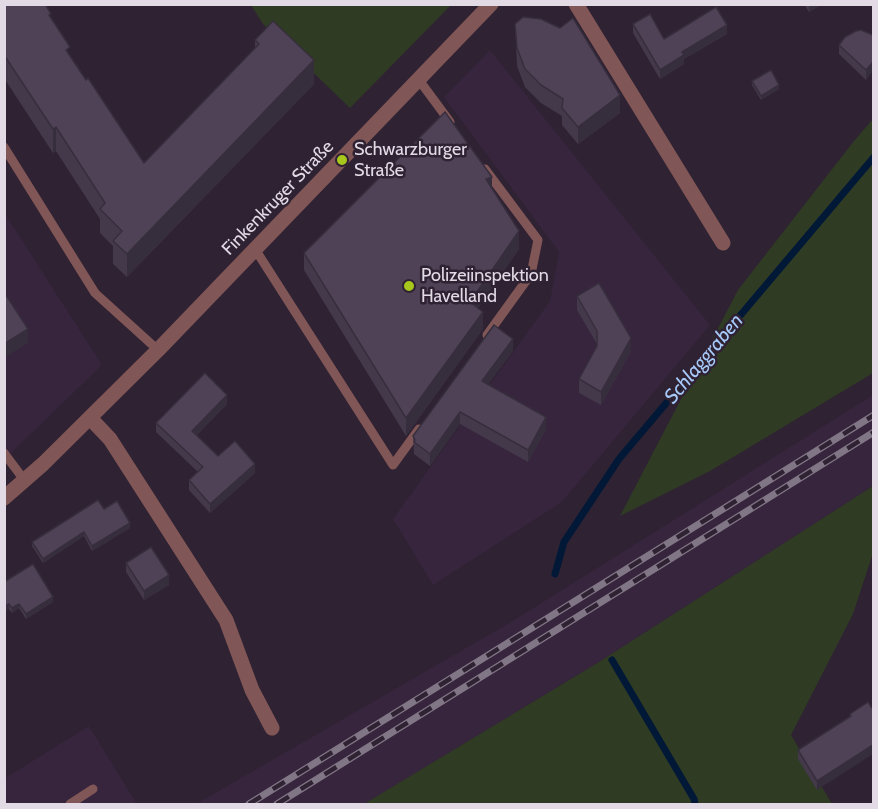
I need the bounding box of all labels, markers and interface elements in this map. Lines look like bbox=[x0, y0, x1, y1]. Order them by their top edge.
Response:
street label: Finkenkruger Straße bbox=[218, 136, 338, 260]
place label: Schwarzburger Straße bbox=[354, 139, 467, 182]
marker: Schwarzburger Straße bbox=[335, 153, 349, 167]
place label: Polizeiinspektion Havelland bbox=[421, 265, 549, 308]
marker: Polizeiinspektion Havelland bbox=[402, 279, 416, 293]
water label: Schlaggraben bbox=[660, 309, 748, 409]

